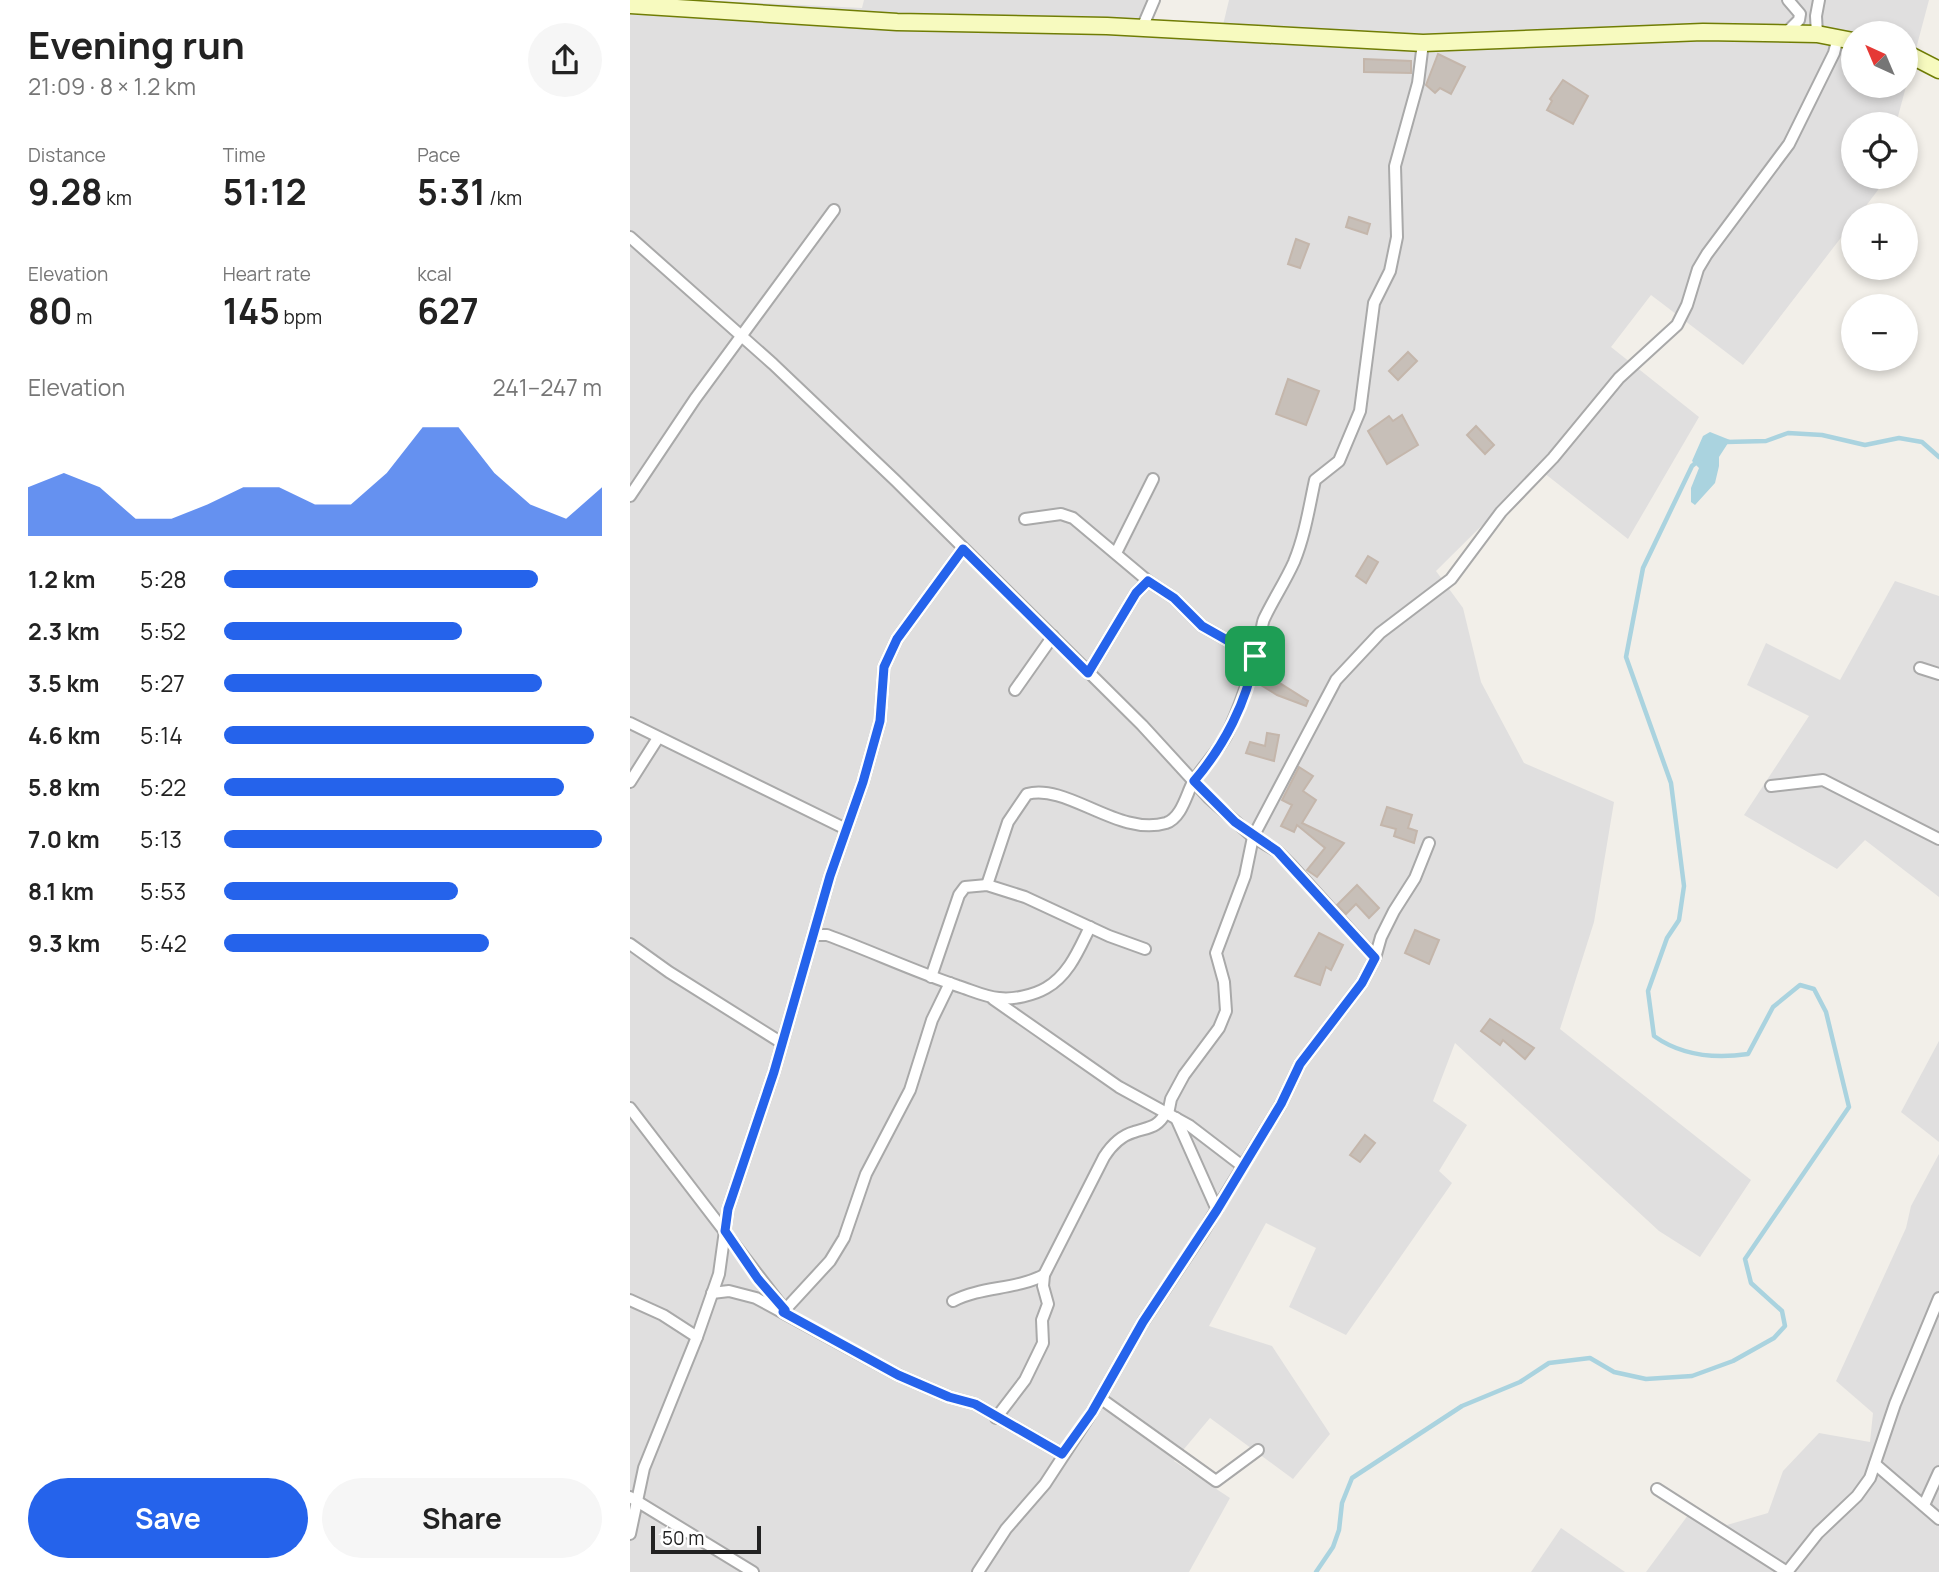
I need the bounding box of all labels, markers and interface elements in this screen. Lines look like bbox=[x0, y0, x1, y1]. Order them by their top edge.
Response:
text: Evening run bbox=[28, 18, 245, 70]
north arrow bbox=[1841, 21, 1918, 98]
map controls bbox=[1841, 21, 1918, 371]
button: share bbox=[528, 23, 602, 97]
text: 21:09 · 8 × 1.2 km bbox=[28, 70, 196, 102]
button: locate bbox=[1841, 112, 1918, 189]
text: Distance bbox=[28, 142, 106, 168]
text: Time bbox=[223, 142, 266, 168]
text: Pace bbox=[417, 142, 460, 168]
text: 9.28 bbox=[28, 168, 102, 216]
text: 51:12 bbox=[223, 168, 307, 216]
text: 5:31 bbox=[417, 168, 486, 216]
text: km bbox=[102, 185, 132, 211]
text: /km bbox=[486, 185, 522, 211]
button: + bbox=[1841, 203, 1918, 280]
text: Elevation bbox=[28, 261, 108, 287]
text: Heart rate bbox=[223, 261, 311, 287]
text: kcal bbox=[417, 261, 452, 287]
text: 80 bbox=[28, 287, 72, 335]
text: 145 bbox=[223, 287, 280, 335]
text: 627 bbox=[417, 287, 479, 335]
button: − bbox=[1841, 294, 1918, 371]
text: m bbox=[72, 304, 92, 330]
text: bpm bbox=[280, 304, 322, 330]
text: Elevation bbox=[28, 371, 125, 403]
text: 241–247 m bbox=[493, 371, 602, 403]
text: 1.2 km bbox=[28, 563, 95, 595]
text: 5:28 bbox=[140, 563, 187, 595]
text: 2.3 km bbox=[28, 615, 100, 647]
text: 5:52 bbox=[140, 615, 186, 647]
pin bbox=[1225, 626, 1285, 686]
icon: arrive bbox=[1236, 637, 1274, 675]
text: 3.5 km bbox=[28, 667, 99, 699]
text: 5:27 bbox=[140, 667, 185, 699]
text: 4.6 km bbox=[28, 719, 100, 751]
text: 5:14 bbox=[140, 719, 183, 751]
text: 5.8 km bbox=[28, 771, 100, 803]
text: 5:22 bbox=[140, 771, 186, 803]
text: 7.0 km bbox=[28, 823, 100, 855]
text: 5:13 bbox=[140, 823, 182, 855]
text: 8.1 km bbox=[28, 875, 94, 907]
text: 5:53 bbox=[140, 875, 186, 907]
text: 9.3 km bbox=[28, 927, 100, 959]
text: 5:42 bbox=[140, 927, 187, 959]
button: Save bbox=[28, 1478, 308, 1558]
button: Share bbox=[322, 1478, 602, 1558]
scale bar bbox=[651, 1523, 761, 1555]
text: 50 m bbox=[662, 1525, 704, 1551]

